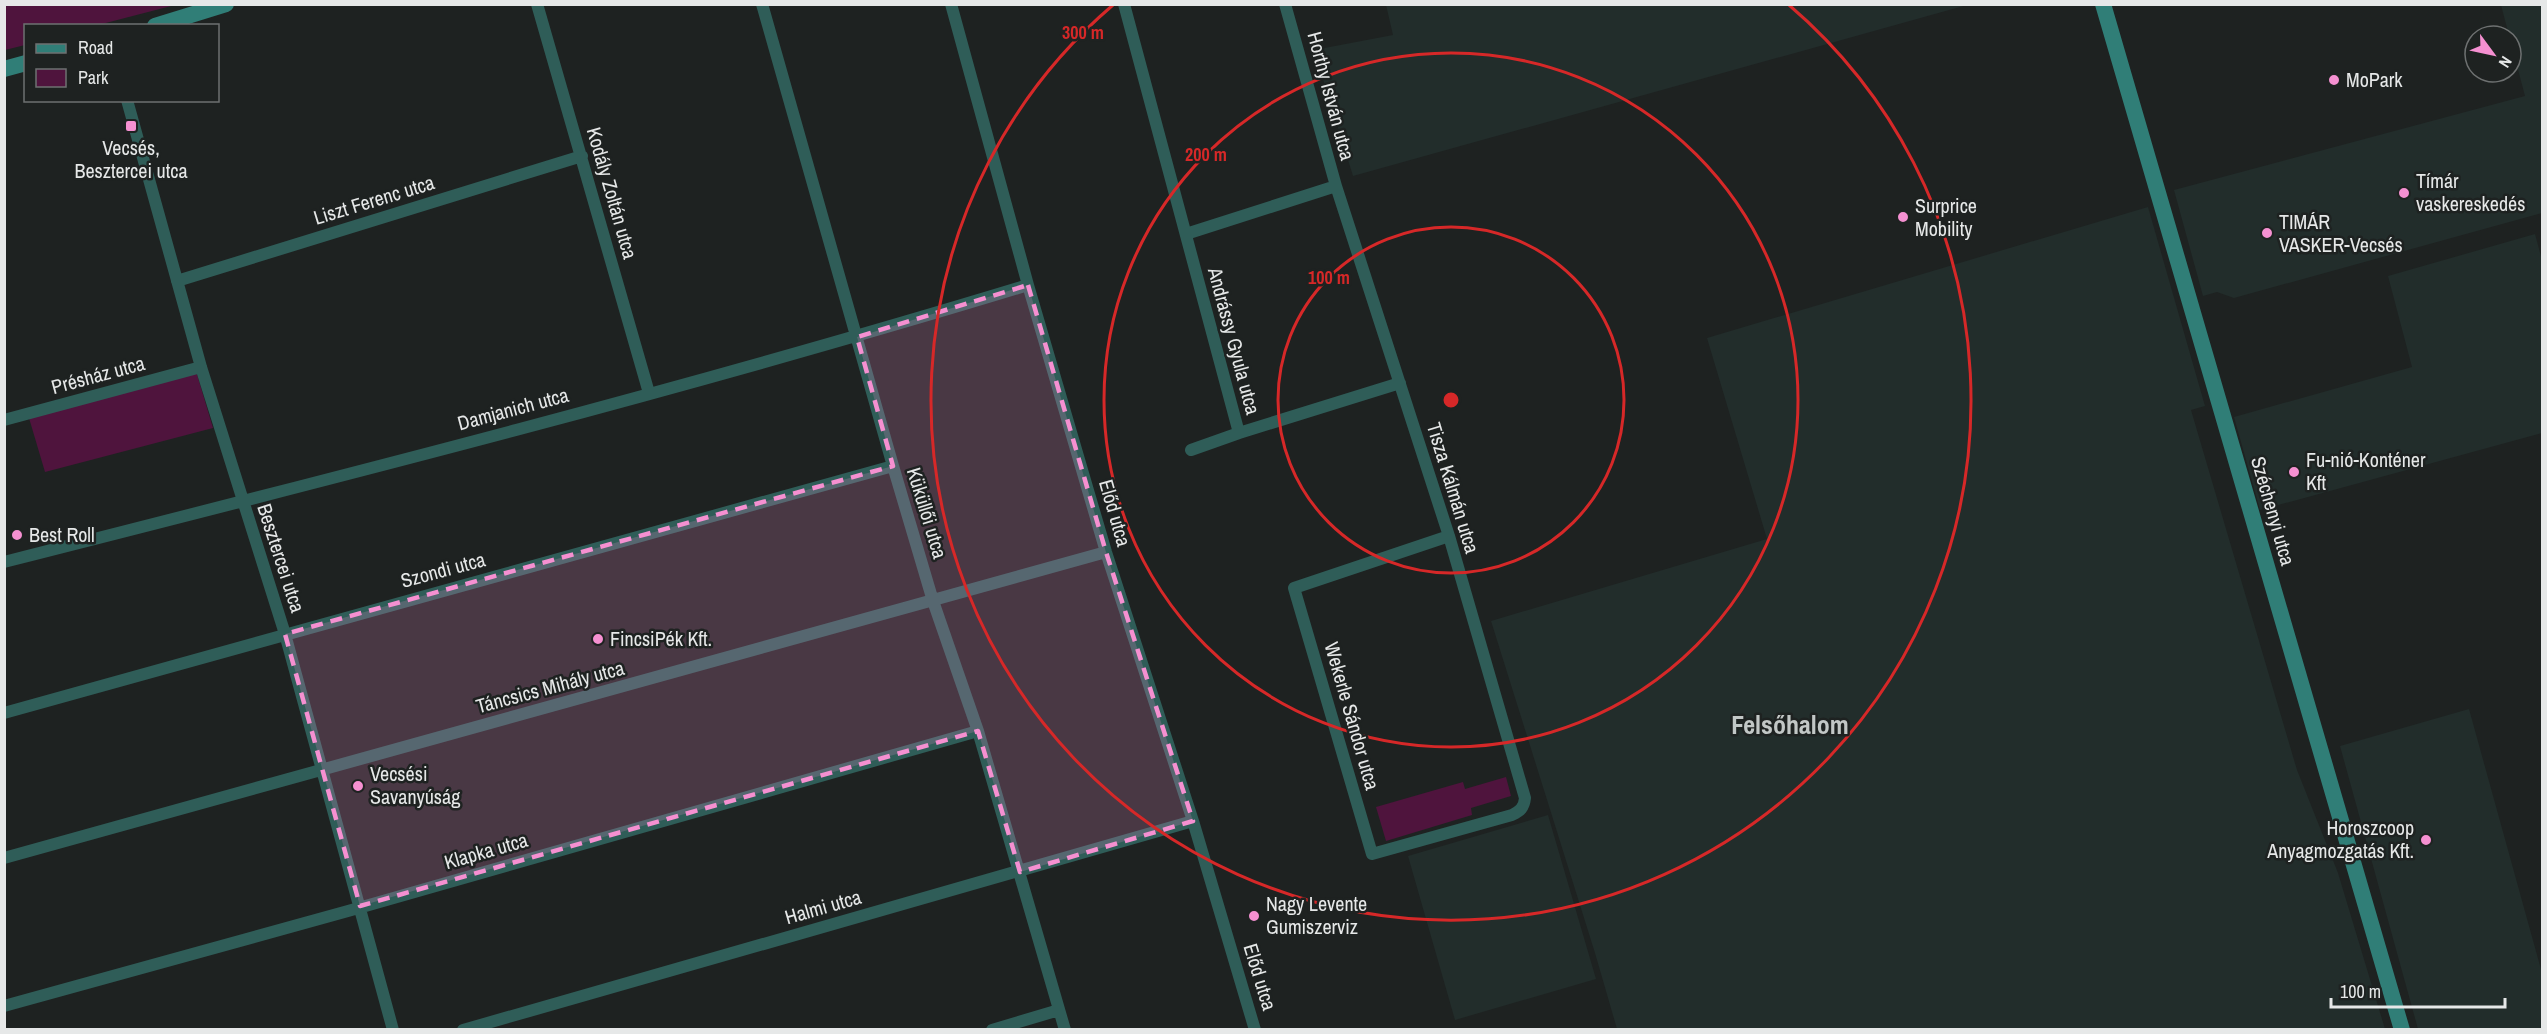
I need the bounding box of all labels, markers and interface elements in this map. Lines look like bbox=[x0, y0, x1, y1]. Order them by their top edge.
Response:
text: 300 m bbox=[1062, 20, 1104, 45]
legend bbox=[24, 24, 219, 102]
north arrow bbox=[2463, 24, 2523, 84]
street label: Horthy István utca bbox=[1301, 29, 1362, 163]
text: Road bbox=[78, 35, 113, 60]
text: N bbox=[2494, 52, 2517, 72]
text: Park bbox=[78, 65, 109, 90]
place label: MoPark bbox=[2346, 66, 2403, 93]
marker: MoPark bbox=[2327, 73, 2341, 87]
marker: Vecsés, Besztercei utca bbox=[124, 119, 138, 133]
street label: Kodály Zoltán utca bbox=[581, 124, 644, 262]
place label: Vecsés, Besztercei utca bbox=[74, 134, 188, 184]
text: 200 m bbox=[1185, 142, 1227, 167]
place label: Tímár vaskereskedés bbox=[2416, 167, 2525, 217]
street label: Liszt Ferenc utca bbox=[310, 168, 438, 231]
marker: Tímár vaskereskedés bbox=[2397, 186, 2411, 200]
place label: Surprice Mobility bbox=[1915, 192, 1977, 242]
place label: TIMÁR VASKER-Vecsés bbox=[2279, 208, 2403, 258]
marker: Surprice Mobility bbox=[1896, 210, 1910, 224]
marker: TIMÁR VASKER-Vecsés bbox=[2260, 226, 2274, 240]
street label: Andrássy Gyula utca bbox=[1202, 263, 1267, 417]
text: 100 m bbox=[1308, 265, 1350, 290]
street label: Présház utca bbox=[48, 349, 148, 400]
street label: Damjanich utca bbox=[454, 381, 571, 436]
centre of rings bbox=[1441, 390, 1461, 410]
street label: Tisza Kálmán utca bbox=[1421, 419, 1486, 557]
place label: Fu-nió-Konténer Kft bbox=[2306, 446, 2426, 496]
street label: Széchenyi utca bbox=[2245, 453, 2302, 568]
street label: Küküllői utca bbox=[901, 464, 954, 562]
marker: Fu-nió-Konténer Kft bbox=[2287, 465, 2301, 479]
street label: Előd utca bbox=[1093, 476, 1138, 549]
street label: Besztercei utca bbox=[251, 500, 312, 616]
place label: Best Roll bbox=[29, 521, 95, 548]
marker: Best Roll bbox=[10, 528, 24, 542]
street label: Szondi utca bbox=[398, 545, 488, 594]
place label: FincsiPék Kft. bbox=[610, 625, 712, 652]
marker: FincsiPék Kft. bbox=[591, 632, 605, 646]
street label: Wekerle Sándor utca bbox=[1318, 639, 1387, 793]
street label: Táncsics Mihály utca bbox=[473, 654, 627, 719]
district label: Felsőhalom bbox=[1731, 707, 1849, 742]
place label: Vecsési Savanyúság bbox=[370, 760, 460, 810]
marker: Vecsési Savanyúság bbox=[351, 779, 365, 793]
place label: Horoszcoop Anyagmozgatás Kft. bbox=[2266, 814, 2414, 864]
street label: Klapka utca bbox=[441, 826, 531, 875]
marker: Horoszcoop Anyagmozgatás Kft. bbox=[2419, 833, 2433, 847]
street label: Halmi utca bbox=[781, 883, 864, 930]
place label: Nagy Levente Gumiszerviz bbox=[1266, 890, 1367, 940]
marker: Nagy Levente Gumiszerviz bbox=[1247, 909, 1261, 923]
street label: Előd utca bbox=[1238, 940, 1283, 1014]
scale bar bbox=[2331, 971, 2505, 1009]
text: 100 m bbox=[2340, 979, 2381, 1004]

